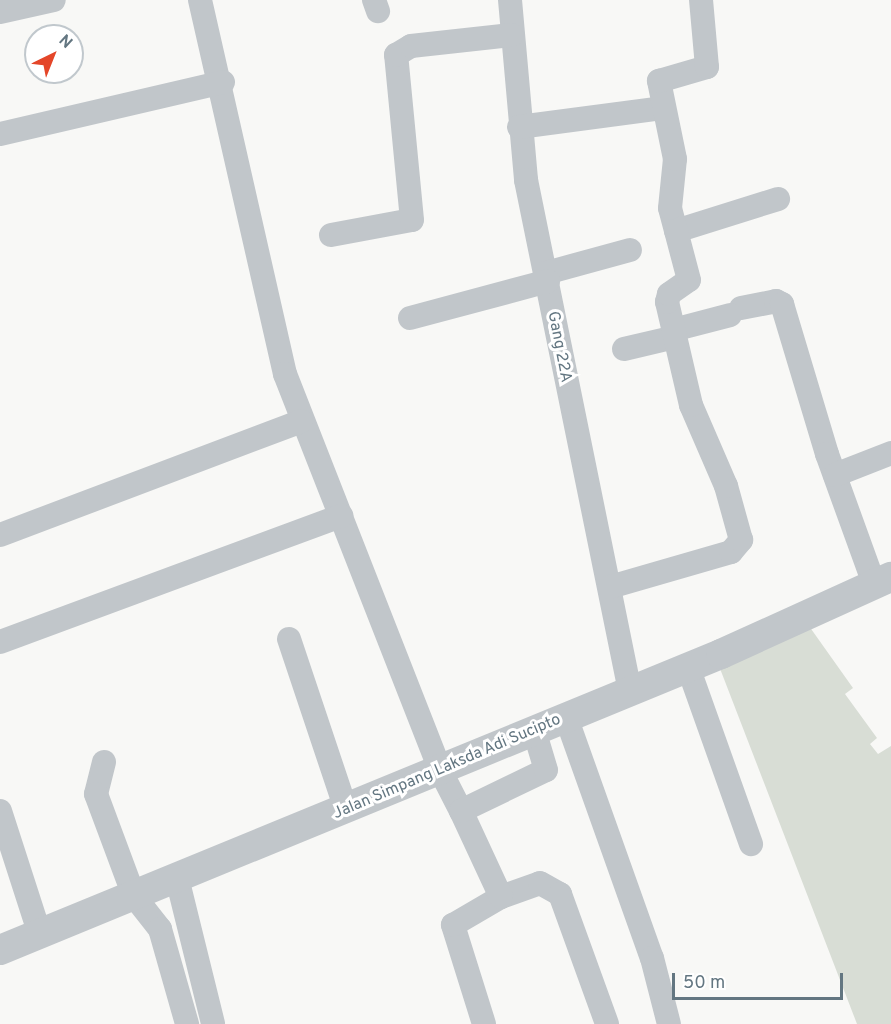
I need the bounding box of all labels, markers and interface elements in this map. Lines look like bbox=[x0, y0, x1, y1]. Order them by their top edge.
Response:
north arrow bbox=[24, 24, 84, 84]
text: N bbox=[54, 31, 76, 54]
street label: Gang 22A bbox=[543, 310, 575, 384]
street label: Jalan Simpang Laksda Adi Sucipto bbox=[330, 710, 564, 824]
scale bar bbox=[675, 961, 846, 999]
text: 50 m bbox=[683, 972, 725, 995]

